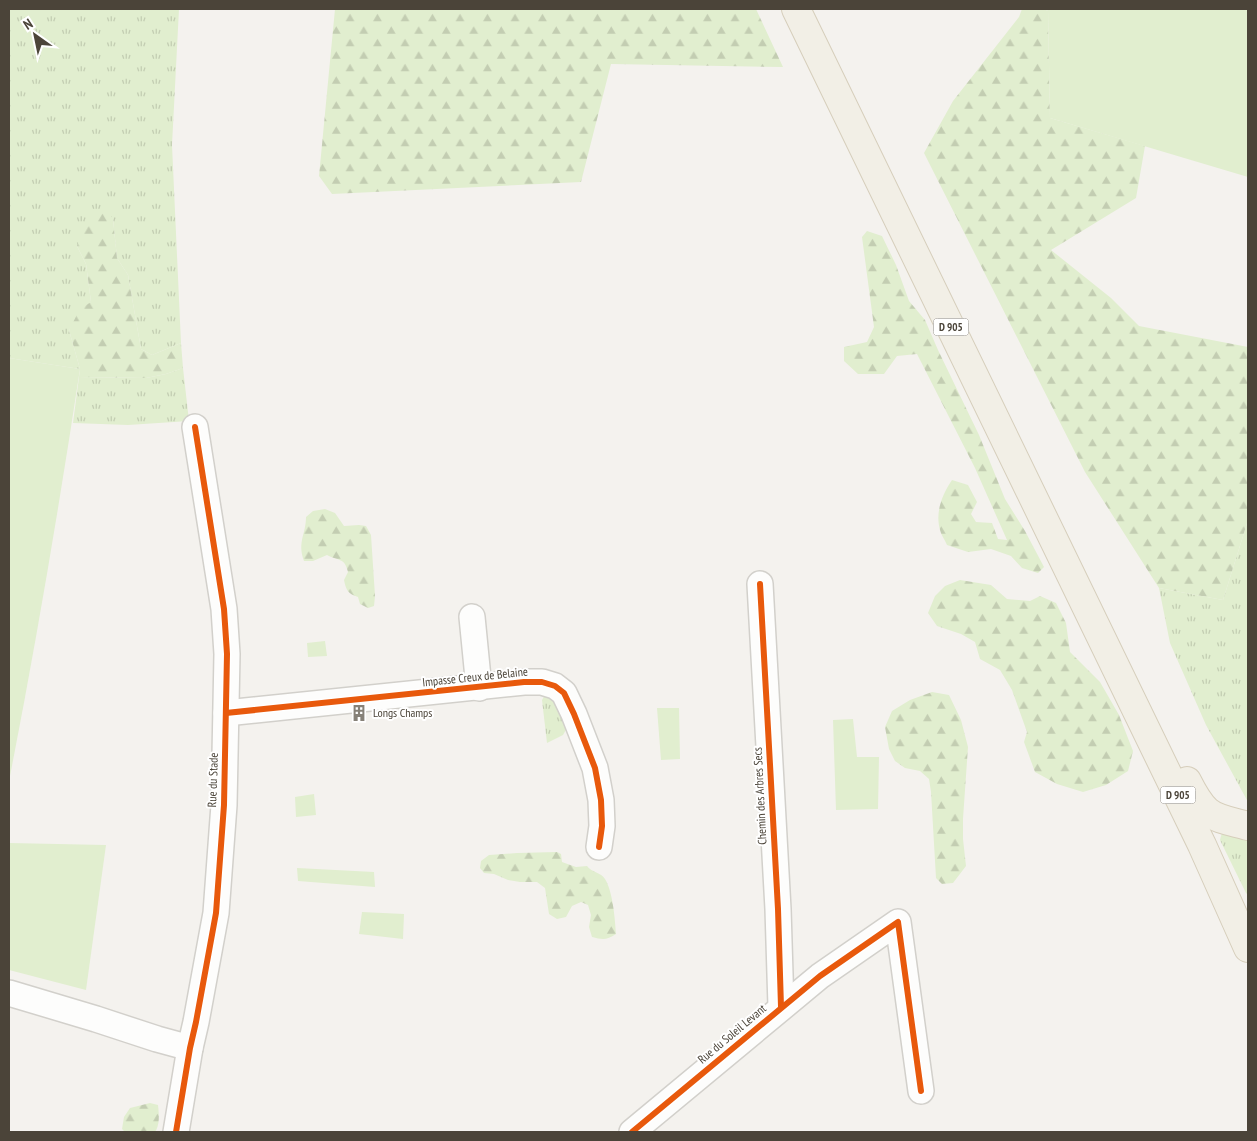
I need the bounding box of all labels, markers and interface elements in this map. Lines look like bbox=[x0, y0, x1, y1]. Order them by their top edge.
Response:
north arrow bbox=[10, 10, 60, 60]
text: N bbox=[20, 14, 36, 34]
road number: D 905 bbox=[934, 318, 968, 336]
street label: Impasse Creux de Belaine bbox=[421, 664, 528, 690]
building icon: Longs Champs bbox=[349, 703, 369, 723]
place label: Longs Champs bbox=[373, 705, 432, 720]
street label: Chemin des Arbres Secs bbox=[749, 747, 770, 845]
street label: Rue du Stade bbox=[204, 752, 221, 808]
road number: D 905 bbox=[1160, 786, 1196, 804]
street label: Rue du Soleil Levant bbox=[694, 1000, 769, 1067]

